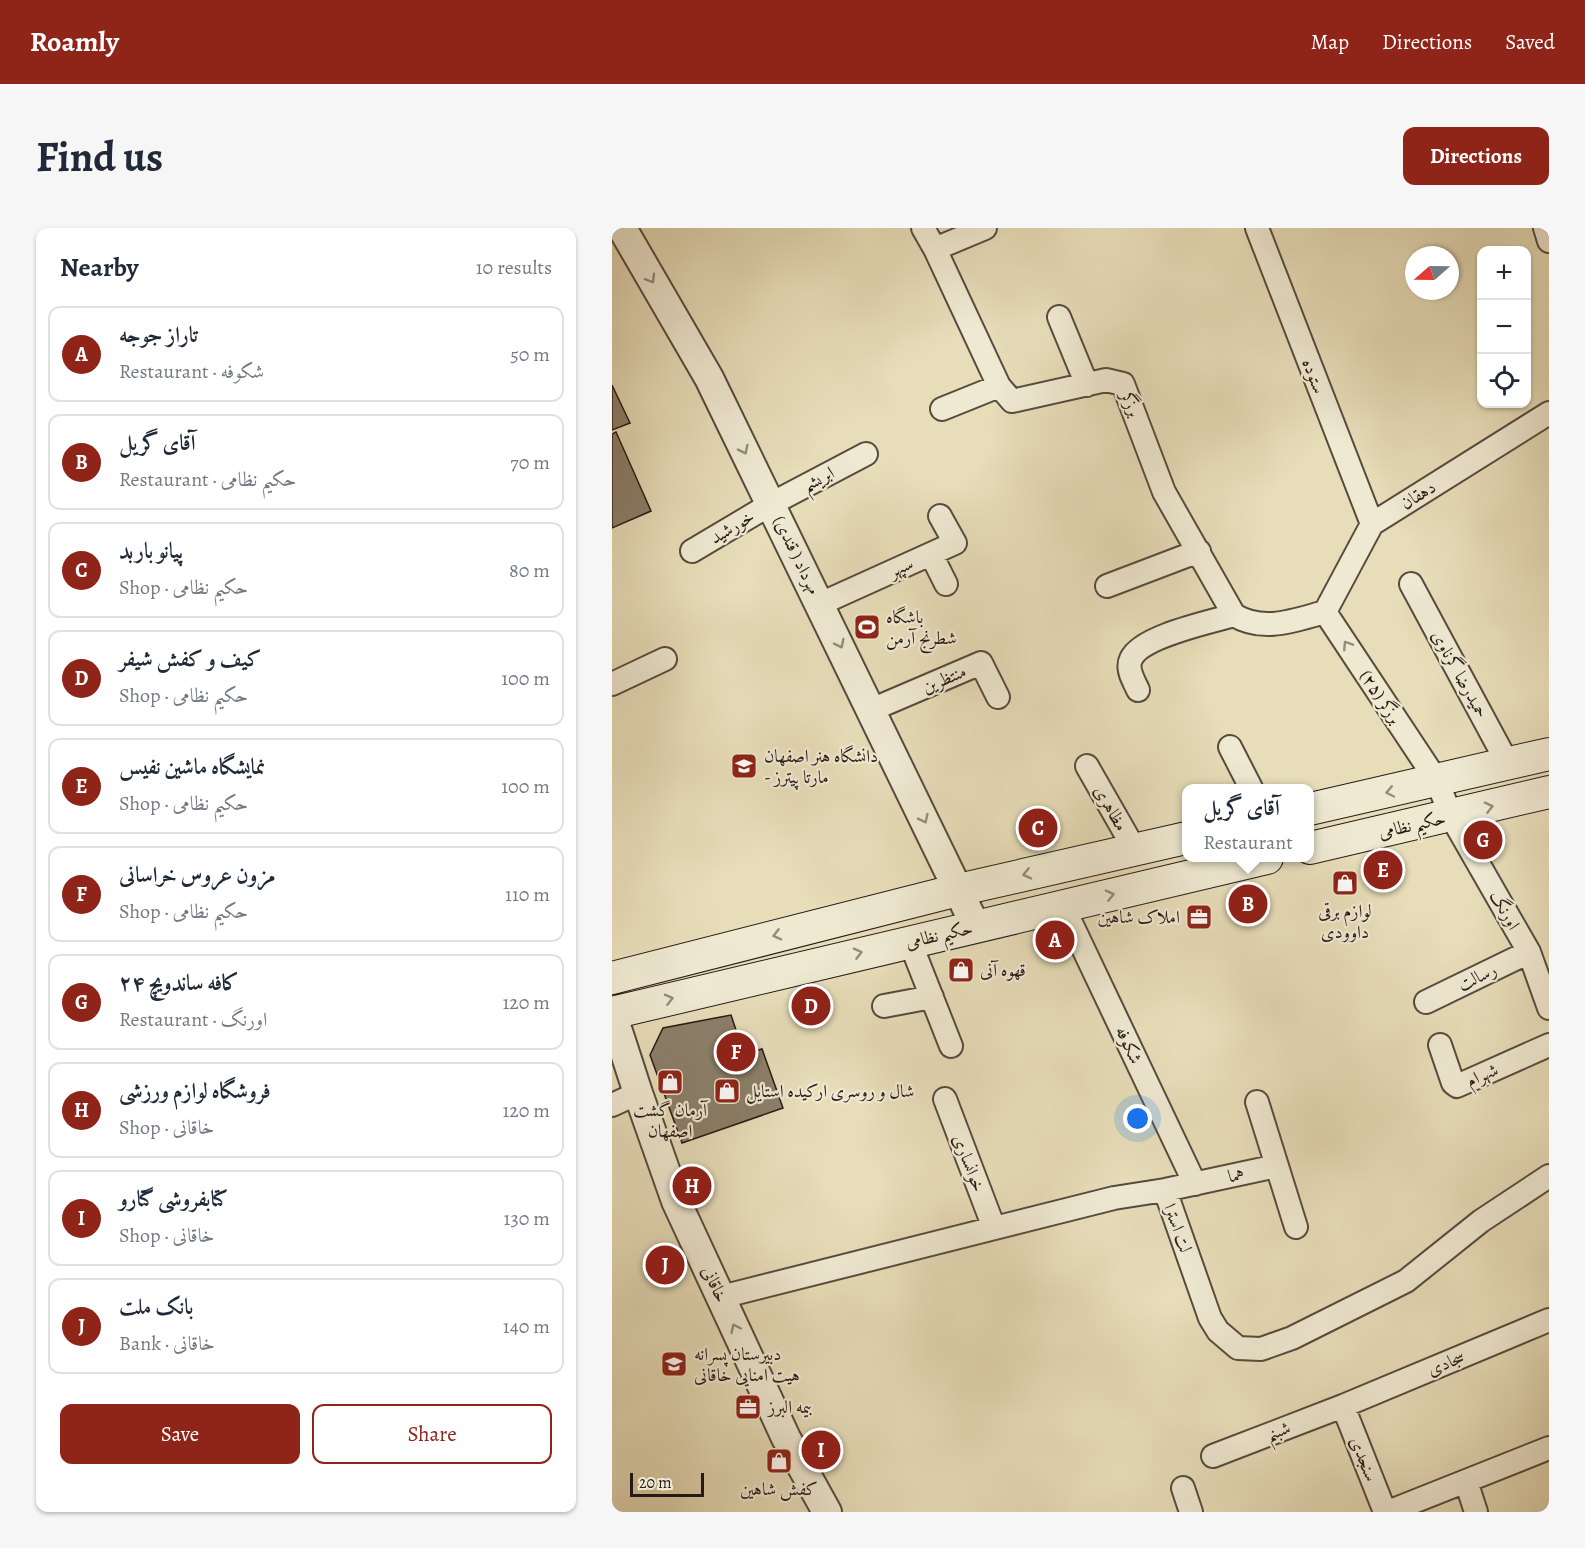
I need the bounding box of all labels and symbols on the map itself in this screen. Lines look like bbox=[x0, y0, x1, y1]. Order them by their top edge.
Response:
north arrow bbox=[1405, 246, 1459, 300]
one-way arrow bbox=[644, 272, 655, 283]
street label: ستوده bbox=[1296, 355, 1332, 397]
street label: برزگر bbox=[1114, 386, 1147, 420]
one-way arrow bbox=[737, 443, 749, 454]
street label: ابریشم bbox=[798, 461, 841, 503]
street label: دهقان bbox=[1396, 475, 1440, 515]
street label: خورشید bbox=[705, 504, 759, 550]
street label: مهرداد ( قندی) bbox=[768, 512, 826, 598]
street label: سپهر bbox=[883, 551, 917, 584]
place label: باشگاه شطرنج آرمن bbox=[886, 605, 957, 654]
sports icon: باشگاه شطرنج آرمن bbox=[852, 612, 882, 642]
street label: حمیدرضا گرناوی bbox=[1426, 626, 1494, 722]
one-way arrow bbox=[832, 637, 844, 648]
one-way arrow bbox=[1343, 640, 1354, 651]
street label: منتظرین bbox=[918, 659, 970, 699]
street label: برزگر (۲۵) bbox=[1355, 665, 1407, 729]
place label: دانشگاه هنر اصفهان - مارتا پیترز bbox=[764, 744, 878, 791]
school or university icon: دانشگاه هنر اصفهان - مارتا پیترز bbox=[729, 751, 759, 781]
street label: مظاهری bbox=[1088, 781, 1134, 835]
one-way arrow bbox=[1385, 784, 1395, 797]
one-way arrow bbox=[1484, 801, 1494, 814]
pin: C bbox=[1018, 806, 1058, 850]
street label: حکیم نظامی bbox=[1376, 806, 1449, 850]
one-way arrow bbox=[917, 813, 929, 824]
pin: G bbox=[1464, 818, 1502, 862]
pin: E bbox=[1364, 848, 1402, 892]
one-way arrow bbox=[1022, 867, 1032, 880]
shop icon: لوازم برقی داوودی bbox=[1330, 868, 1360, 898]
pin: B bbox=[1228, 882, 1268, 926]
street label: اورنگ bbox=[1484, 886, 1526, 934]
one-way arrow bbox=[1104, 889, 1114, 902]
place label: لوازم برقی داوودی bbox=[1318, 899, 1372, 944]
office icon: املاک شاهین bbox=[1184, 902, 1214, 932]
place label: املاک شاهین bbox=[1097, 905, 1180, 929]
street label: حکیم نظامی bbox=[903, 916, 976, 960]
pin: A bbox=[1036, 918, 1074, 962]
one-way arrow bbox=[772, 928, 782, 941]
one-way arrow bbox=[853, 948, 863, 961]
shop icon: قهوه آنی bbox=[946, 955, 976, 985]
street label: رسالت bbox=[1454, 957, 1500, 997]
place label: قهوه آنی bbox=[980, 958, 1026, 982]
pin: D bbox=[792, 984, 830, 1028]
one-way arrow bbox=[664, 994, 674, 1007]
street label: شکوفه bbox=[1110, 1022, 1148, 1068]
pin: F bbox=[716, 1030, 756, 1074]
street label: شهرام bbox=[1462, 1057, 1503, 1096]
shop icon: آرمان گشت اصفهان bbox=[655, 1067, 685, 1097]
shop icon: شال و روسری ارکیده استایل bbox=[712, 1076, 742, 1106]
place label: شال و روسری ارکیده استایل bbox=[746, 1079, 914, 1104]
place label: آرمان گشت اصفهان bbox=[633, 1098, 709, 1143]
your location bbox=[1123, 1104, 1152, 1133]
street label: خوانساری bbox=[947, 1131, 991, 1195]
street label: هما bbox=[1226, 1162, 1246, 1188]
pin: H bbox=[672, 1164, 712, 1208]
street label: لت استرا bbox=[1158, 1200, 1198, 1256]
pin: J bbox=[646, 1242, 684, 1288]
street label: خاقانی bbox=[696, 1262, 734, 1306]
one-way arrow bbox=[731, 1324, 743, 1335]
place label: دبیرستان پسرانه هیت امنایی خاقانی bbox=[694, 1342, 800, 1387]
street label: سجادی bbox=[1424, 1344, 1468, 1382]
school or university icon: دبیرستان پسرانه هیت امنایی خاقانی bbox=[659, 1349, 689, 1379]
office icon: بیمه البرز bbox=[733, 1392, 763, 1422]
place label: بیمه البرز bbox=[766, 1395, 812, 1419]
street label: شبنم bbox=[1262, 1415, 1296, 1452]
pin: I bbox=[802, 1428, 840, 1472]
street label: سنجدی bbox=[1344, 1433, 1384, 1485]
shop icon: کفش شاهین bbox=[764, 1446, 794, 1476]
scale bar bbox=[630, 1470, 704, 1498]
place label: کفش شاهین bbox=[740, 1477, 818, 1501]

